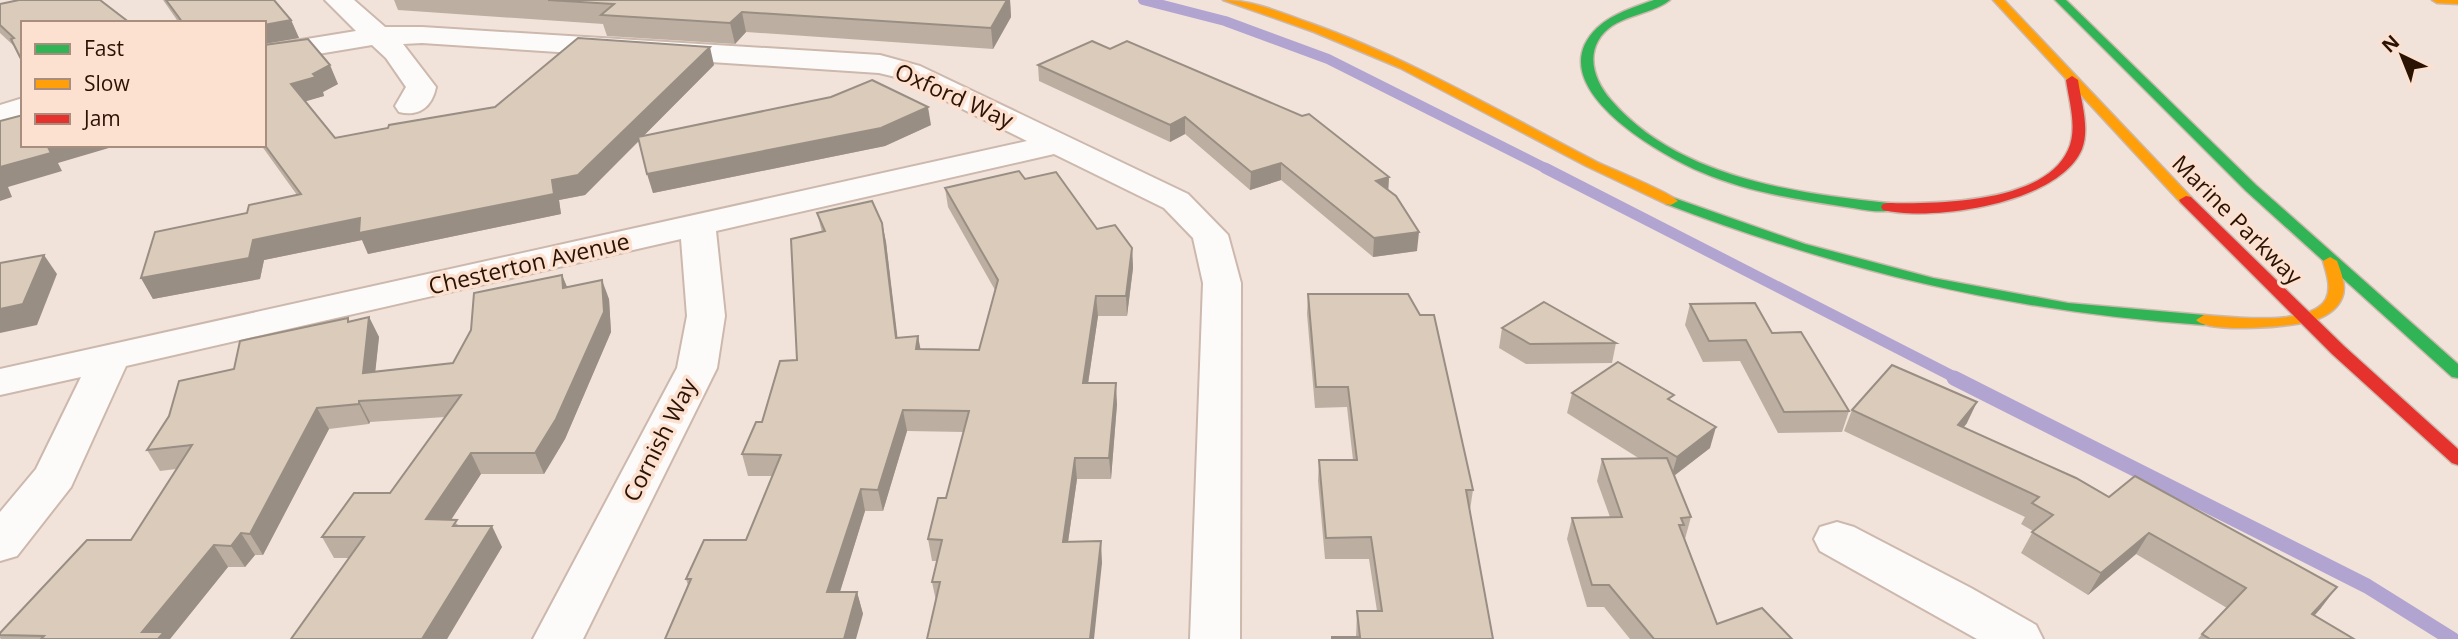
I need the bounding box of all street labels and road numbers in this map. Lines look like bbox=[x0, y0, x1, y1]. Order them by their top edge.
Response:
street label: Oxford Way bbox=[890, 55, 1019, 136]
street label: Marine Parkway bbox=[2166, 147, 2310, 292]
street label: Chesterton Avenue bbox=[425, 224, 632, 302]
street label: Cornish Way bbox=[614, 372, 704, 507]

